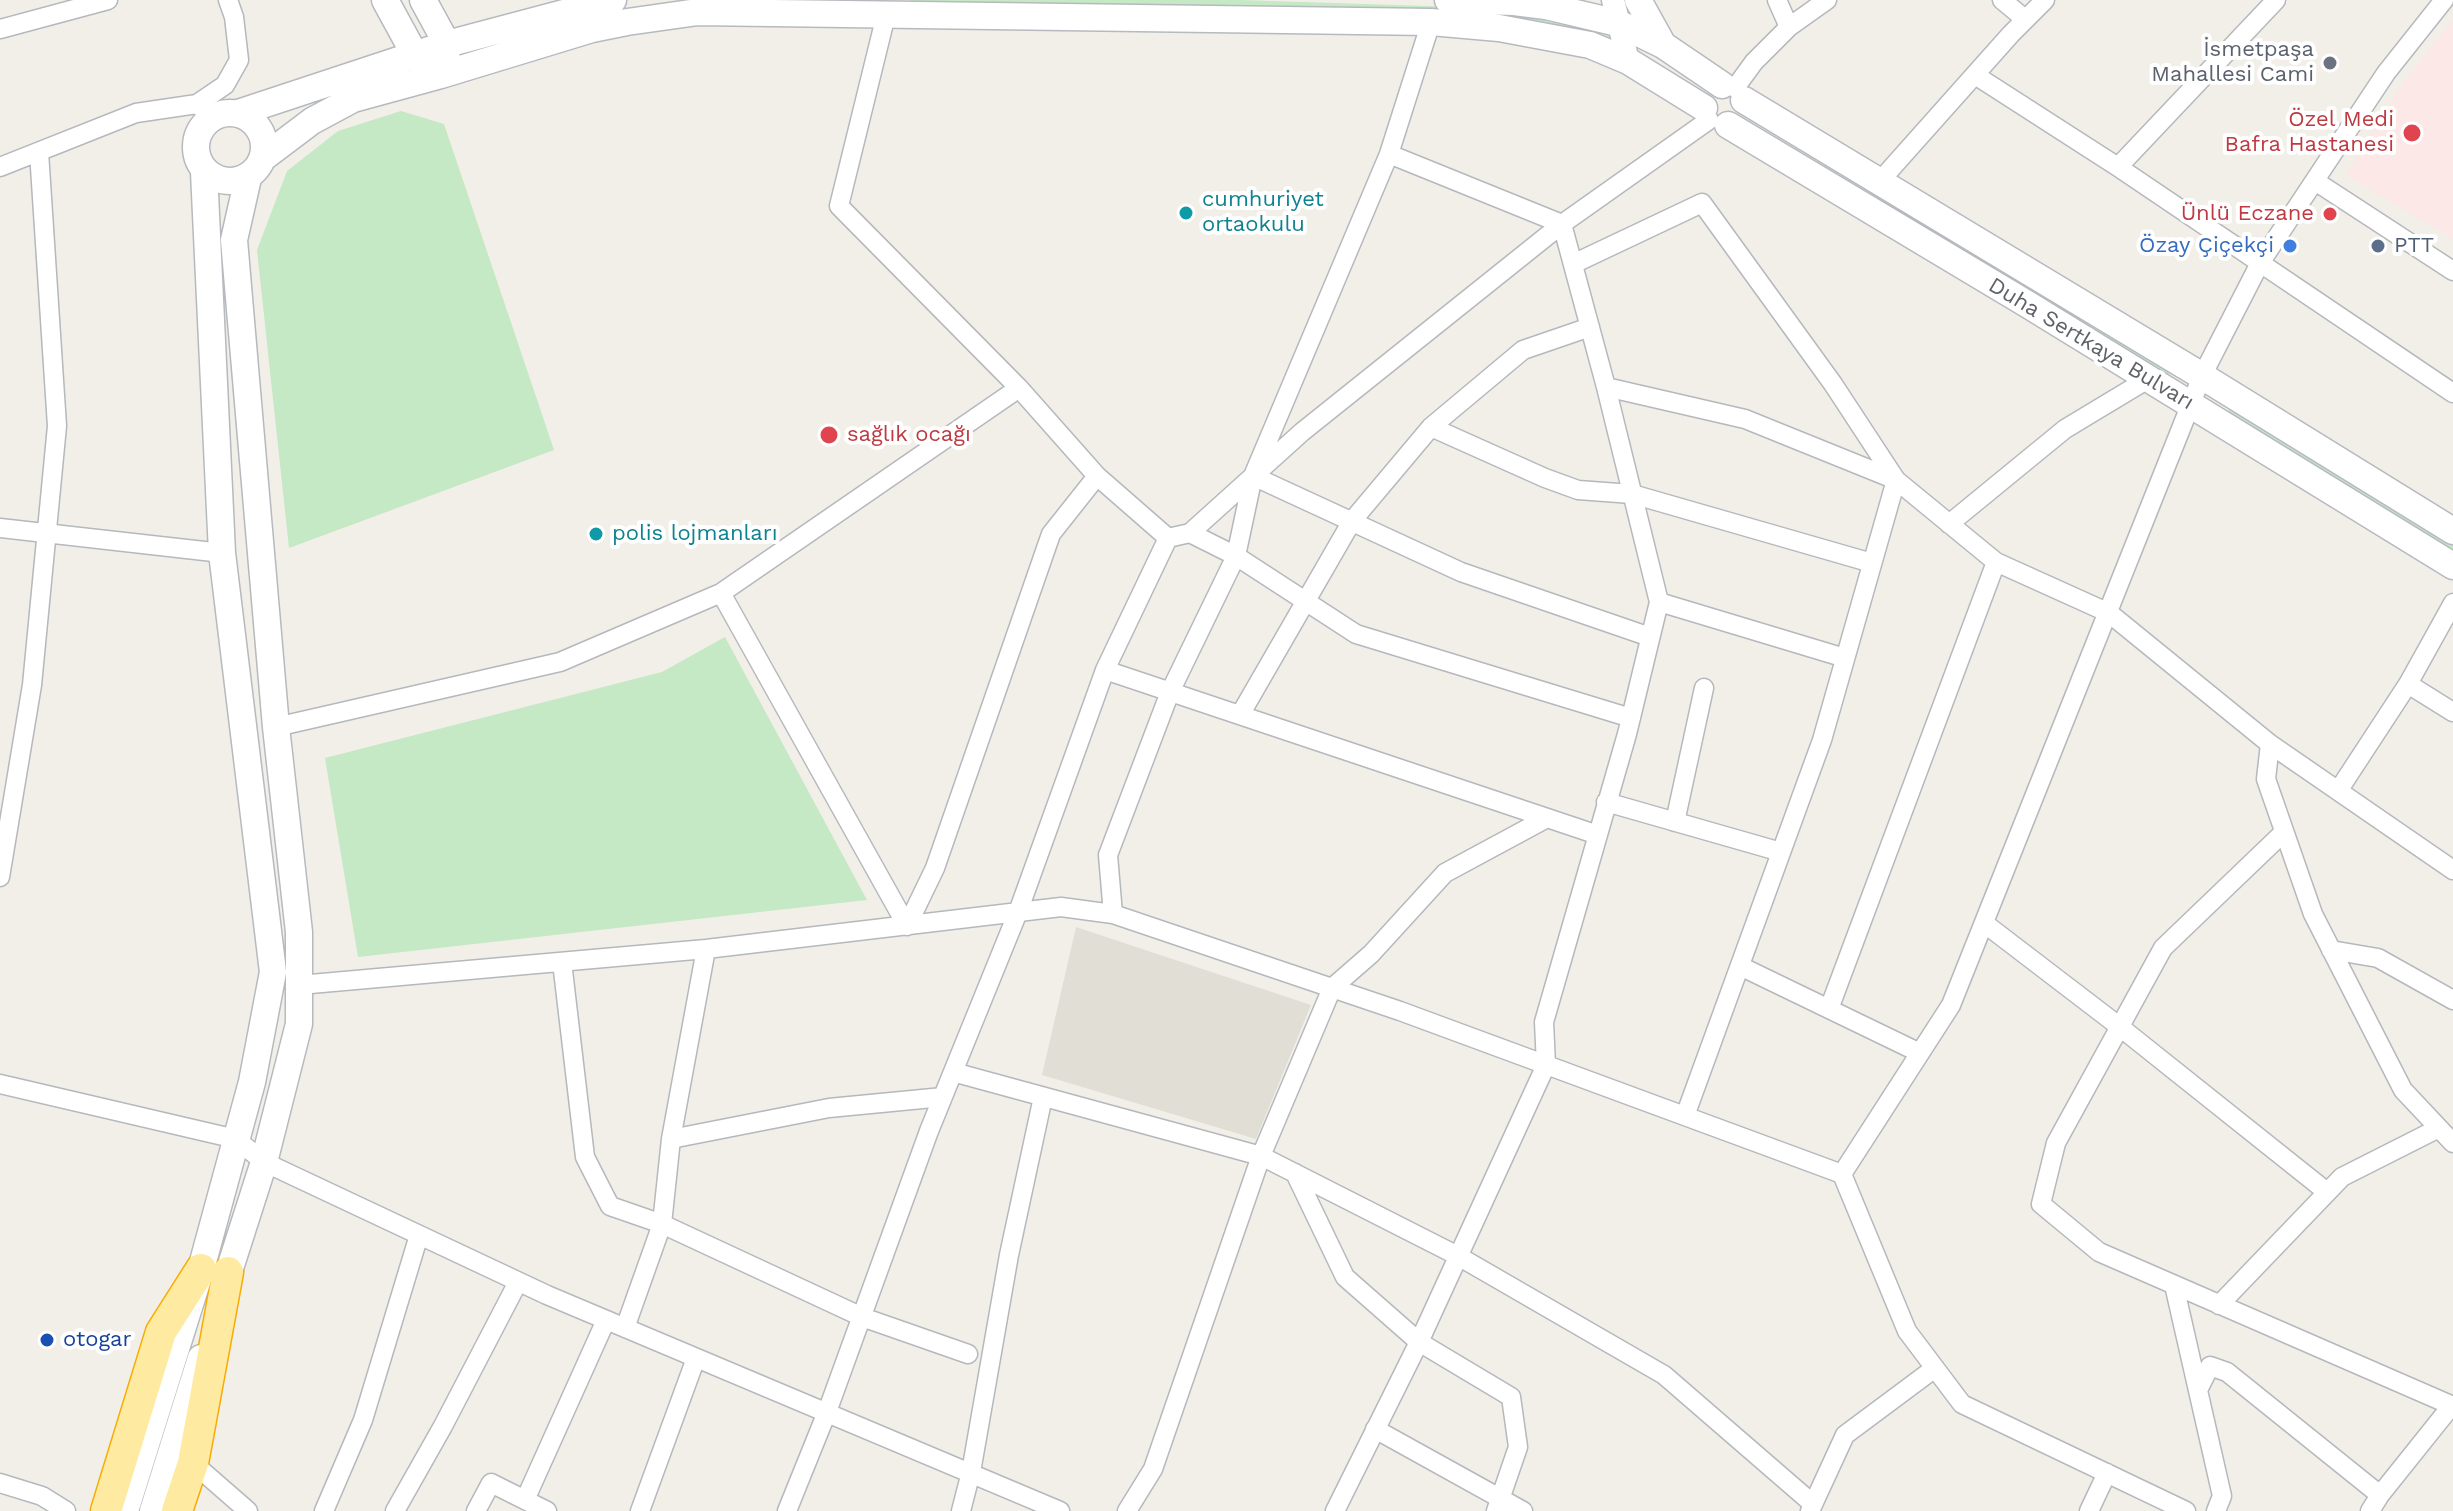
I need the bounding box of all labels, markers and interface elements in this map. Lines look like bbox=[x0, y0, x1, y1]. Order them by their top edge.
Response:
place label: İsmetpaşa Mahallesi Cami bbox=[2151, 37, 2314, 88]
marker: İsmetpaşa Mahallesi Cami bbox=[2321, 54, 2339, 72]
place label: Özel Medi Bafra Hastanesi bbox=[2225, 107, 2394, 158]
marker: Özel Medi Bafra Hastanesi bbox=[2401, 122, 2423, 144]
place label: cumhuriyet ortaokulu bbox=[1202, 187, 1324, 238]
place label: Ünlü Eczane bbox=[2181, 201, 2314, 227]
marker: cumhuriyet ortaokulu bbox=[1177, 204, 1195, 222]
marker: Ünlü Eczane bbox=[2321, 205, 2339, 223]
place label: Özay Çiçekçi bbox=[2139, 233, 2274, 259]
place label: PTT bbox=[2394, 233, 2434, 259]
marker: Özay Çiçekçi bbox=[2281, 237, 2299, 255]
marker: PTT bbox=[2369, 237, 2387, 255]
street label: Duha Sertkaya Bulvarı bbox=[1983, 272, 2199, 416]
place label: sağlık ocağı bbox=[847, 422, 971, 448]
marker: sağlık ocağı bbox=[818, 424, 840, 446]
place label: polis lojmanları bbox=[612, 521, 778, 547]
marker: polis lojmanları bbox=[587, 525, 605, 543]
place label: otogar bbox=[63, 1327, 132, 1353]
marker: otogar bbox=[38, 1331, 56, 1349]

